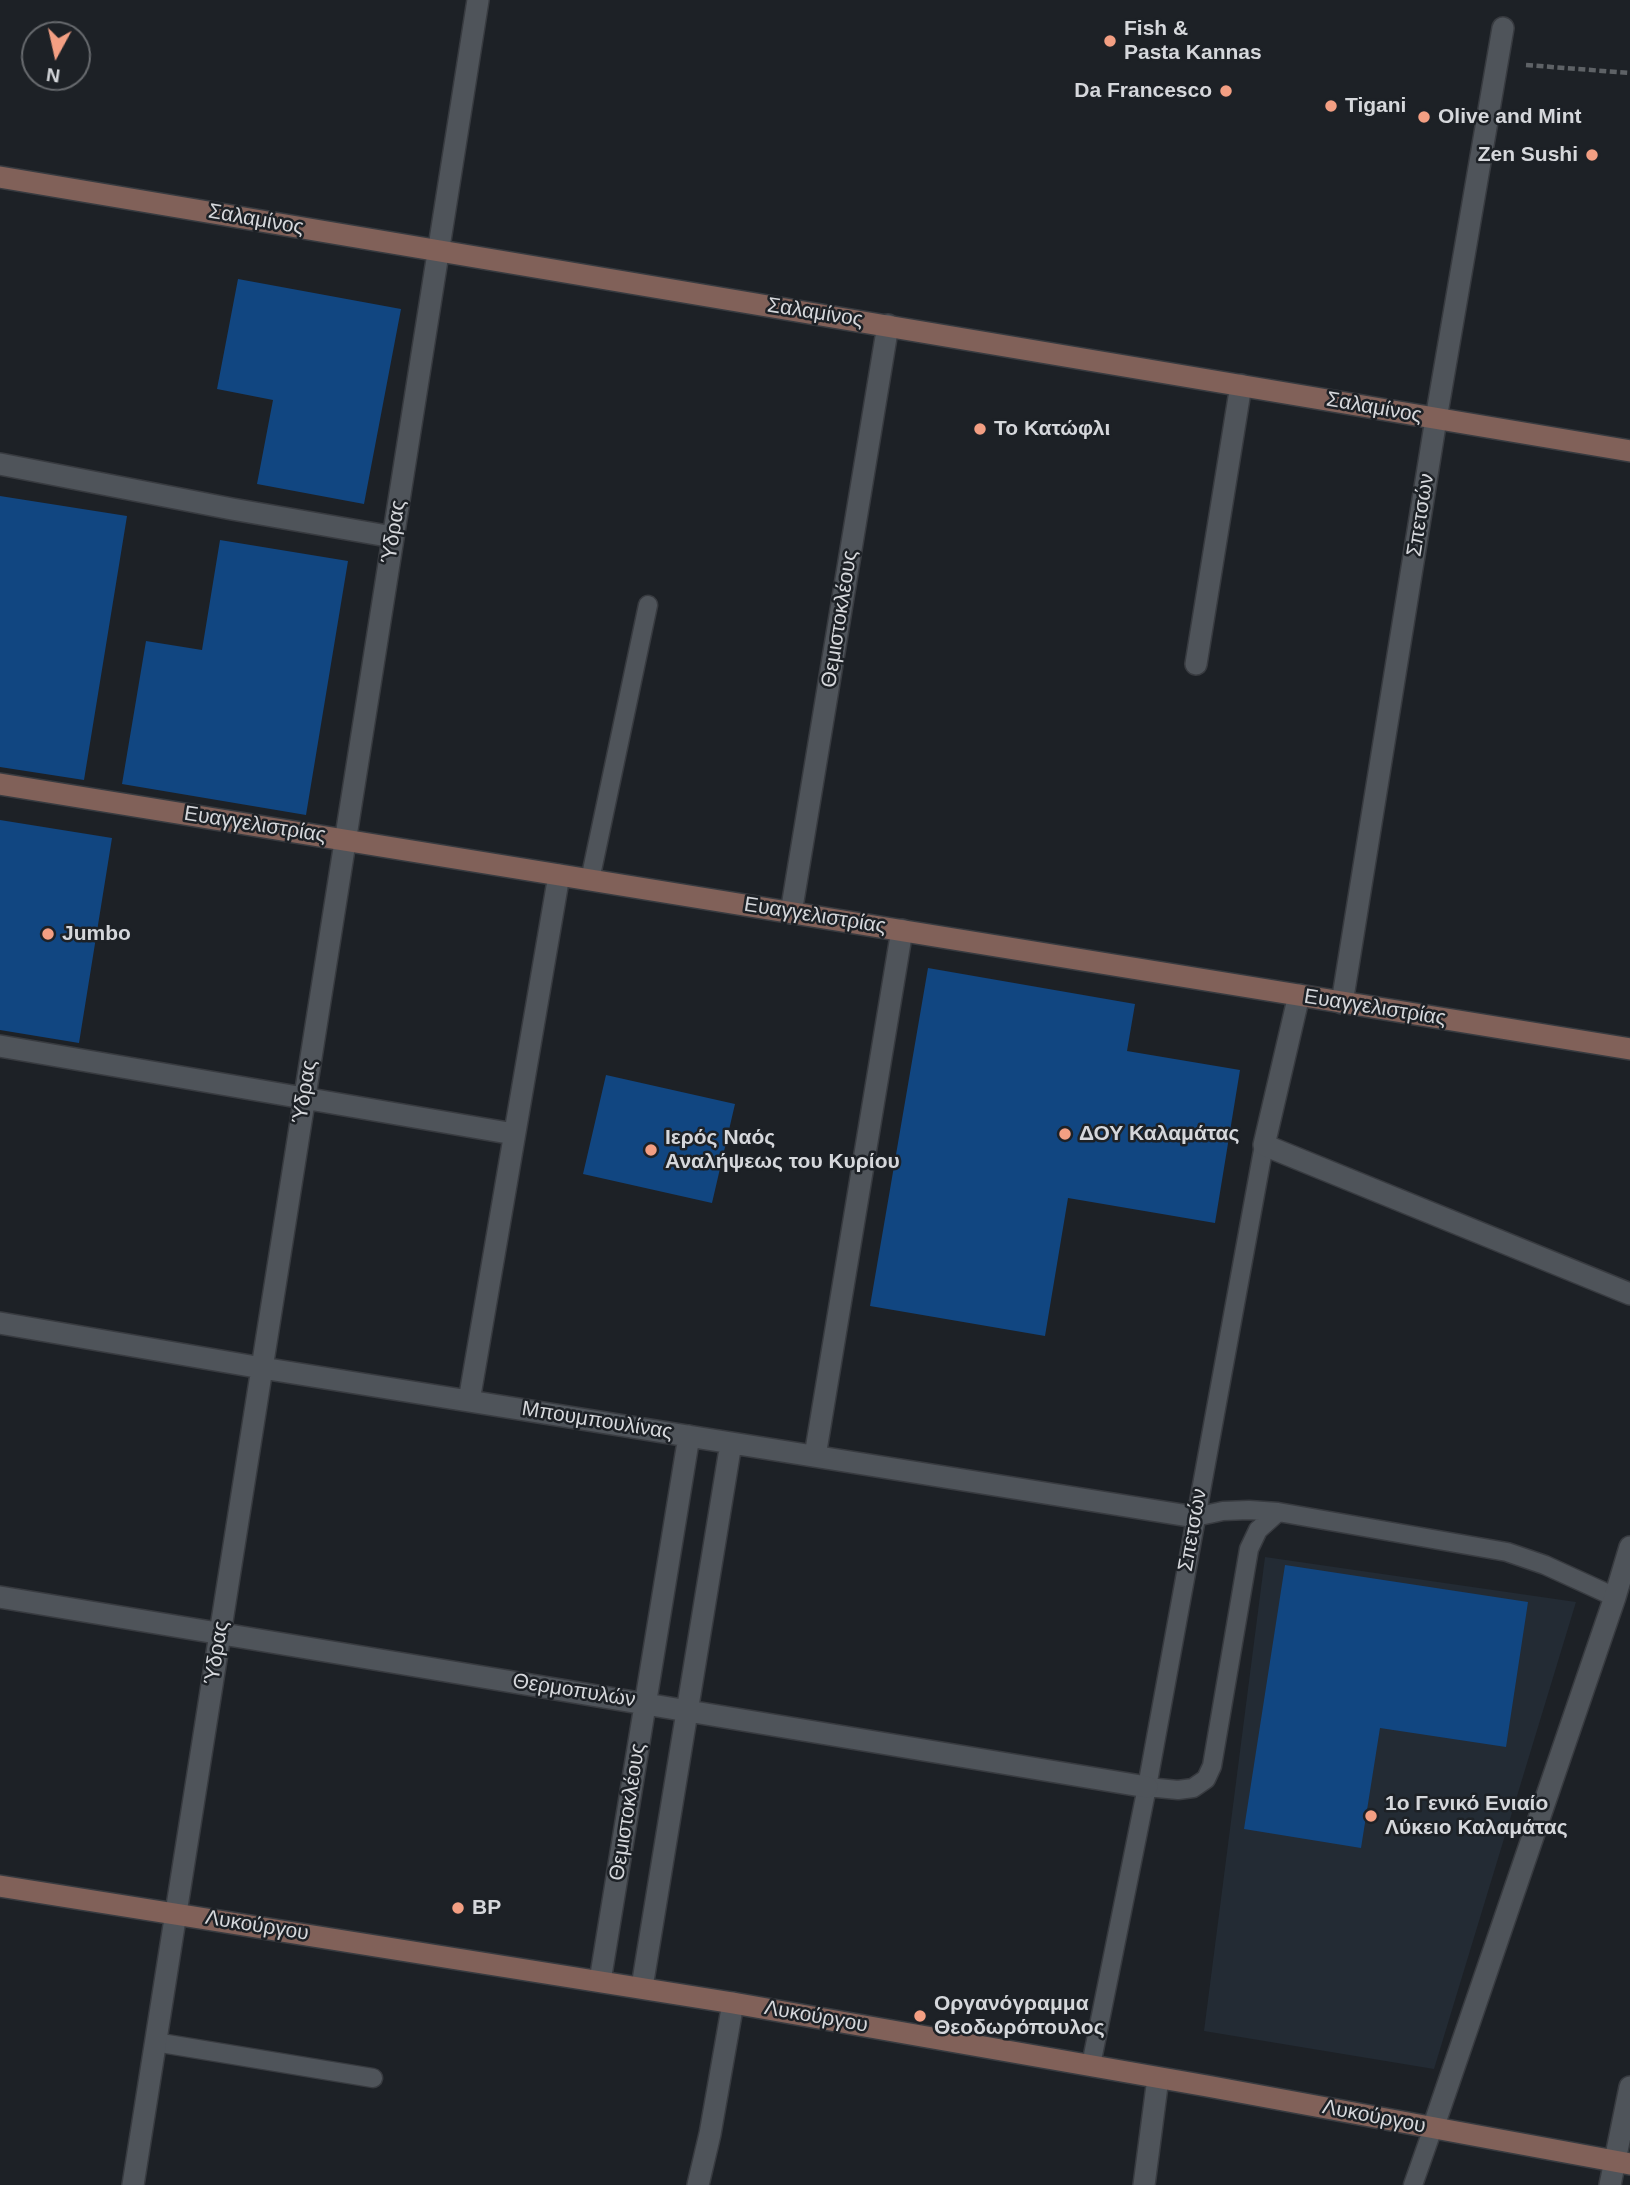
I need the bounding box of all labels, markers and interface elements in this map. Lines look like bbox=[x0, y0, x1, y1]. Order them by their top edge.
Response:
place label: Fish & Pasta Kannas bbox=[1124, 16, 1262, 66]
north arrow bbox=[21, 21, 91, 91]
marker: Fish & Pasta Kannas bbox=[1102, 33, 1118, 49]
text: N bbox=[45, 64, 62, 87]
place label: Da Francesco bbox=[1074, 78, 1212, 104]
marker: Da Francesco bbox=[1218, 83, 1234, 99]
place label: Tigani bbox=[1345, 93, 1406, 119]
marker: Tigani bbox=[1323, 98, 1339, 114]
place label: Olive and Mint bbox=[1438, 104, 1582, 130]
marker: Olive and Mint bbox=[1416, 109, 1432, 125]
place label: Zen Sushi bbox=[1478, 142, 1578, 168]
marker: Zen Sushi bbox=[1584, 147, 1600, 163]
street label: Σαλαμίνος bbox=[206, 199, 306, 241]
street label: Σαλαμίνος bbox=[765, 293, 865, 333]
street label: Σαλαμίνος bbox=[1324, 387, 1424, 429]
place label: Το Κατώφλι bbox=[994, 416, 1110, 442]
marker: Το Κατώφλι bbox=[972, 421, 988, 437]
street label: Σπετσών bbox=[1402, 472, 1440, 558]
street label: Ύδρας bbox=[377, 498, 411, 566]
street label: Θεμιστοκλέους bbox=[817, 549, 863, 689]
street label: Ευαγγελιστρίας bbox=[182, 801, 328, 849]
street label: Ευαγγελιστρίας bbox=[742, 892, 888, 940]
place label: Jumbo bbox=[62, 921, 131, 947]
marker: Jumbo bbox=[40, 926, 56, 942]
street label: Ευαγγελιστρίας bbox=[1302, 984, 1448, 1032]
street label: Ύδρας bbox=[288, 1058, 322, 1126]
place label: ΔΟΥ Καλαμάτας bbox=[1079, 1121, 1239, 1147]
place label: Ιερός Ναός Αναλήψεως του Κυρίου bbox=[665, 1125, 900, 1175]
marker: ΔΟΥ Καλαμάτας bbox=[1057, 1126, 1073, 1142]
marker: Ιερός Ναός Αναλήψεως του Κυρίου bbox=[643, 1142, 659, 1158]
street label: Μπουμπουλίνας bbox=[520, 1397, 674, 1445]
street label: Σπετσών bbox=[1173, 1487, 1213, 1573]
street label: Ύδρας bbox=[200, 1619, 234, 1687]
street label: Θερμοπυλών bbox=[511, 1669, 637, 1713]
street label: Θεμιστοκλέους bbox=[605, 1742, 651, 1882]
place label: 1ο Γενικό Ενιαίο Λύκειο Καλαμάτας bbox=[1385, 1791, 1568, 1841]
marker: 1ο Γενικό Ενιαίο Λύκειο Καλαμάτας bbox=[1363, 1808, 1379, 1824]
place label: BP bbox=[472, 1895, 501, 1921]
marker: BP bbox=[450, 1900, 466, 1916]
street label: Λυκούργου bbox=[203, 1905, 311, 1947]
place label: Οργανόγραμμα Θεοδωρόπουλος bbox=[934, 1991, 1105, 2041]
street label: Λυκούργου bbox=[762, 1996, 870, 2038]
marker: Οργανόγραμμα Θεοδωρόπουλος bbox=[912, 2008, 928, 2024]
street label: Λυκούργου bbox=[1320, 2095, 1428, 2139]

